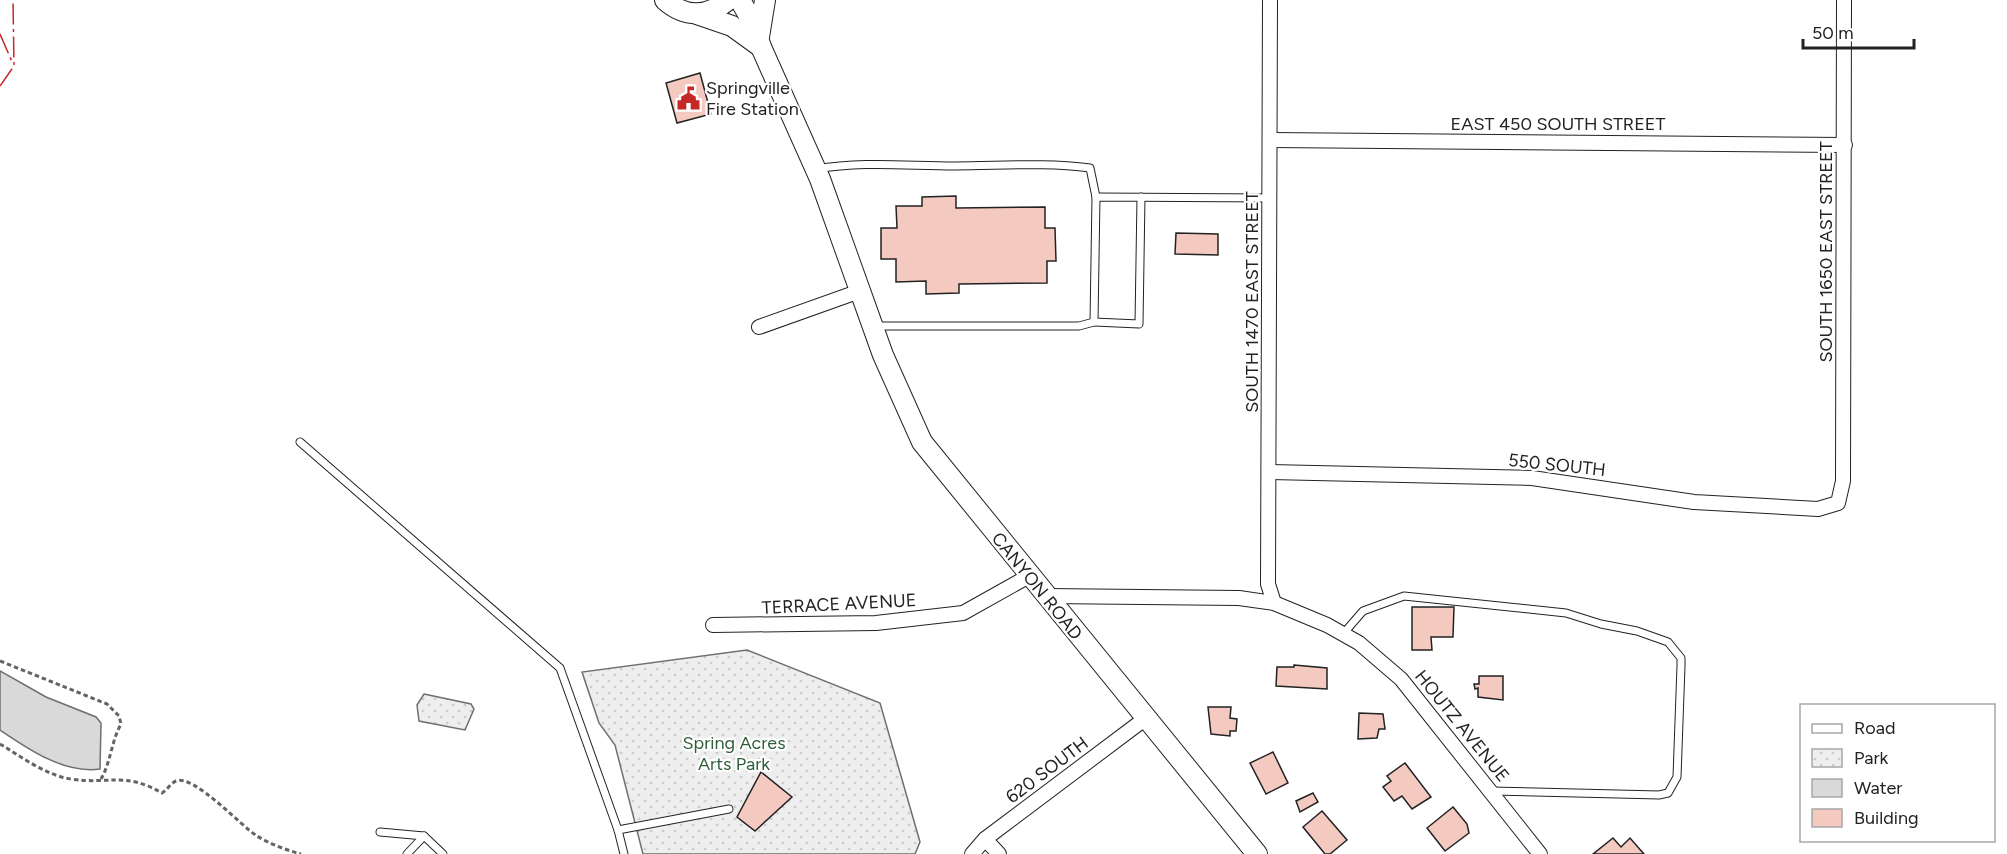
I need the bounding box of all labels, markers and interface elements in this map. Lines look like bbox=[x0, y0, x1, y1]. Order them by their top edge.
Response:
scale bar bbox=[1803, 12, 1914, 50]
text: 50 m bbox=[1812, 22, 1854, 44]
place label: Springville Fire Station bbox=[706, 77, 799, 120]
public building icon: Springville Fire Station bbox=[675, 85, 701, 111]
street label: EAST 450 SOUTH STREET bbox=[1451, 113, 1665, 135]
street label: SOUTH 1650 EAST STREET bbox=[1815, 141, 1837, 363]
street label: SOUTH 1470 EAST STREET bbox=[1241, 191, 1263, 413]
street label: 550 SOUTH bbox=[1507, 449, 1607, 481]
street label: CANYON ROAD bbox=[987, 528, 1087, 644]
street label: TERRACE AVENUE bbox=[761, 589, 917, 619]
street label: HOUTZ AVENUE bbox=[1410, 666, 1514, 786]
legend bbox=[1800, 704, 1995, 842]
text: Road bbox=[1854, 717, 1895, 739]
park label: Spring Acres Arts Park bbox=[682, 732, 786, 775]
street label: 620 SOUTH bbox=[1002, 732, 1092, 808]
text: Park bbox=[1854, 747, 1889, 769]
text: Water bbox=[1854, 777, 1902, 799]
text: Building bbox=[1854, 807, 1919, 829]

